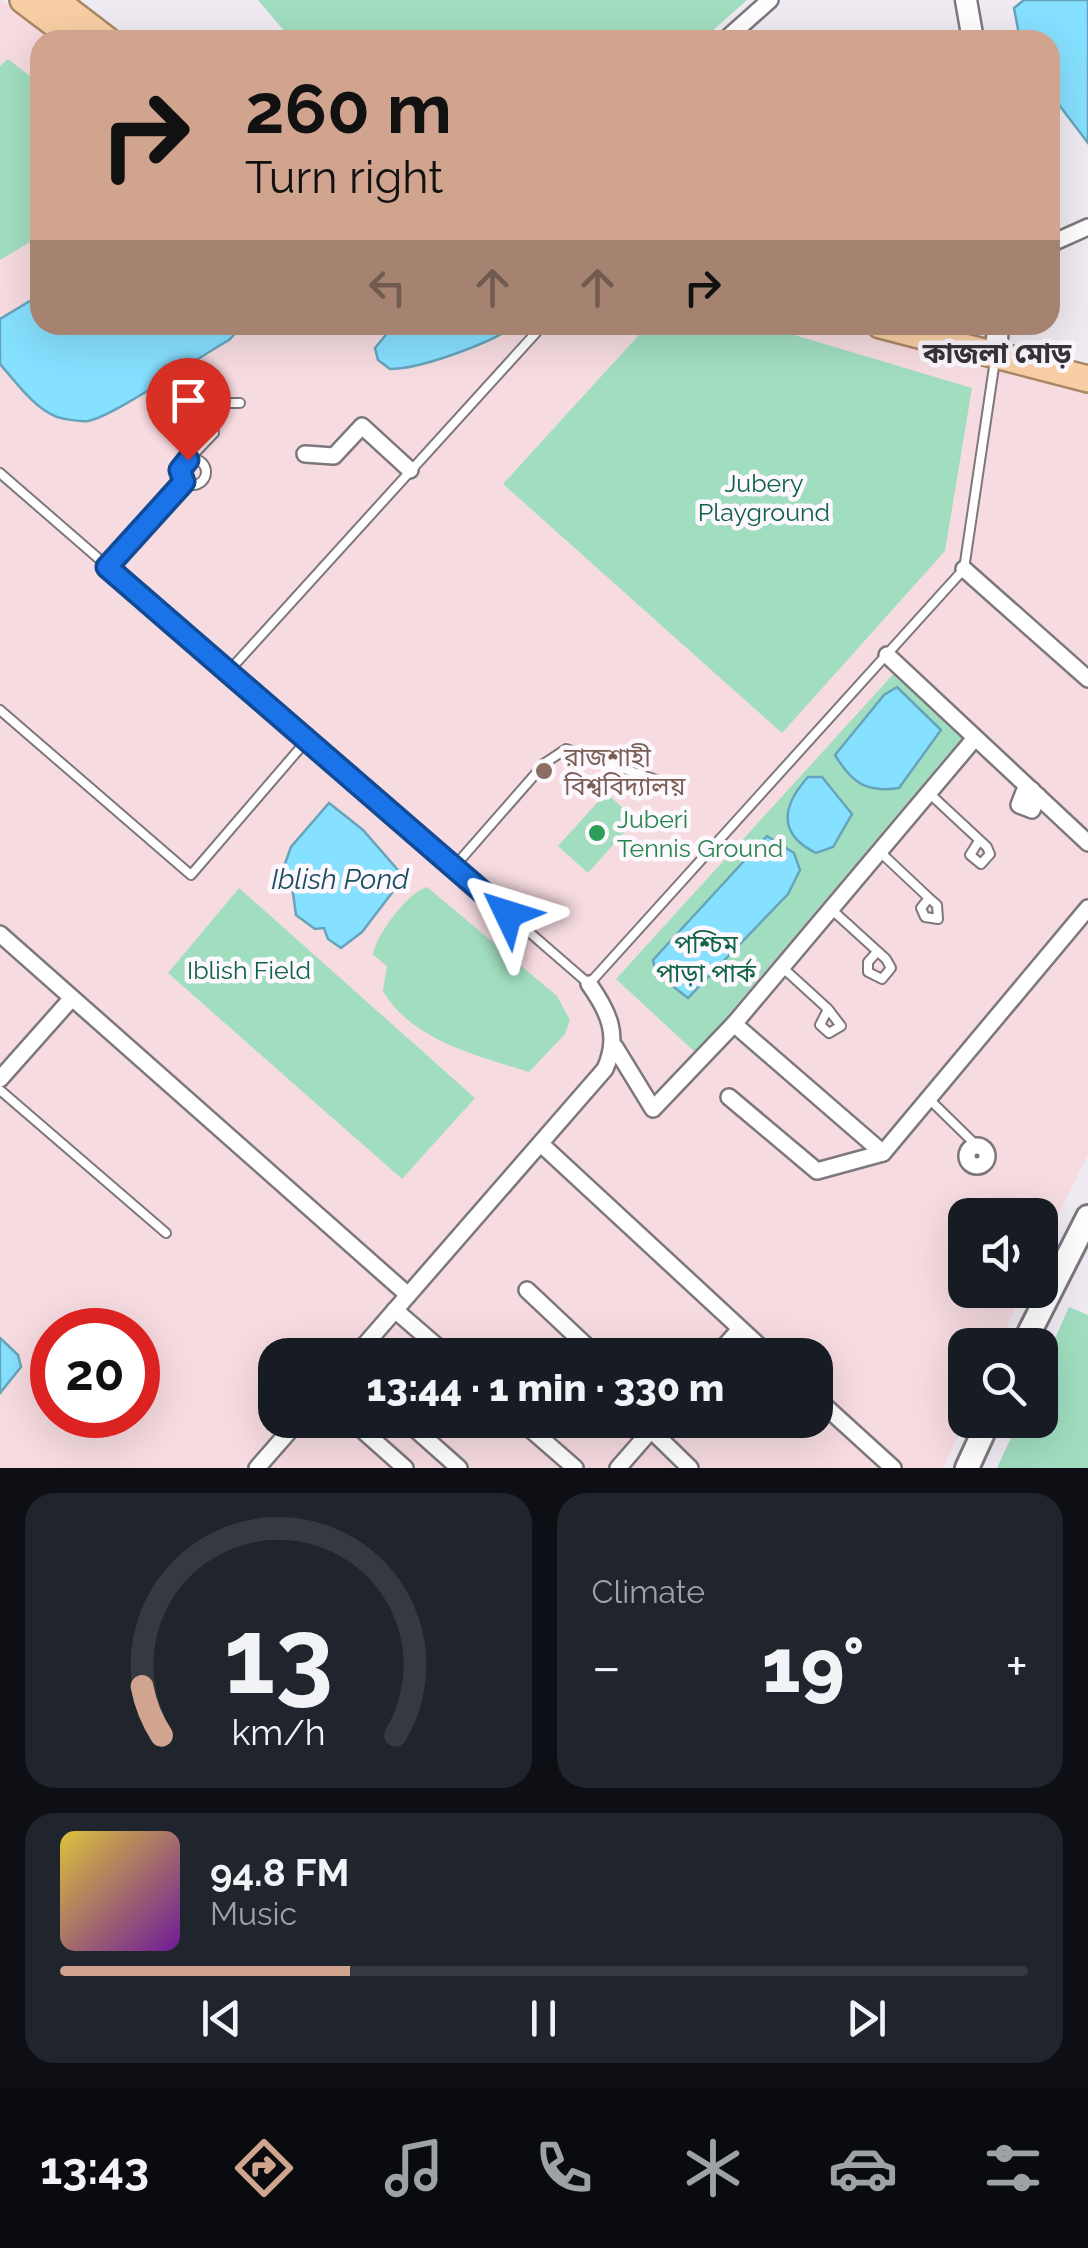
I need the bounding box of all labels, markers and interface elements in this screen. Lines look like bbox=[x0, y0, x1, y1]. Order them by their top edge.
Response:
text: 260 m bbox=[245, 67, 452, 149]
icon: right bbox=[80, 70, 210, 200]
text: Turn right bbox=[245, 151, 443, 204]
icon: left bbox=[360, 260, 415, 315]
icon: ahead bbox=[465, 260, 520, 315]
icon: ahead bbox=[570, 260, 625, 315]
icon: right bbox=[675, 260, 730, 315]
district label: কাজলা মোড় bbox=[922, 337, 1072, 370]
pin bbox=[146, 358, 231, 461]
icon: arrive bbox=[161, 373, 216, 428]
park label: Jubery Playground bbox=[698, 468, 830, 527]
place label: রাজশাহী বিশ্ববিদ্যালয় bbox=[563, 742, 686, 801]
marker: রাজশাহী বিশ্ববিদ্যালয় bbox=[533, 760, 555, 782]
place label: Juberi Tennis Ground bbox=[617, 804, 783, 863]
marker: Juberi Tennis Ground bbox=[586, 822, 608, 844]
position arrow bbox=[456, 862, 560, 966]
water label: Iblish Pond bbox=[271, 863, 410, 896]
park label: পশ্চিম পাড়া পার্ক bbox=[656, 929, 757, 988]
park label: Iblish Field bbox=[187, 955, 311, 985]
map controls bbox=[948, 1198, 1058, 1438]
button: sound bbox=[948, 1198, 1058, 1308]
speed limit sign: 20 bbox=[30, 1308, 160, 1438]
button: search bbox=[948, 1328, 1058, 1438]
text: 13:44 · 1 min · 330 m bbox=[367, 1365, 724, 1410]
text: Climate bbox=[592, 1573, 705, 1610]
text: 13 bbox=[224, 1595, 333, 1717]
text: 19° bbox=[762, 1621, 865, 1710]
text: − bbox=[592, 1634, 621, 1699]
text: + bbox=[1005, 1634, 1028, 1699]
text: km/h bbox=[231, 1711, 325, 1753]
text: 94.8 FM bbox=[210, 1850, 349, 1895]
text: Music bbox=[210, 1895, 297, 1932]
icon: previous bbox=[194, 1991, 249, 2046]
icon: pause bbox=[516, 1991, 571, 2046]
icon: next bbox=[839, 1991, 894, 2046]
icon: directions bbox=[229, 2133, 299, 2203]
icon: music bbox=[379, 2133, 449, 2203]
icon: phone bbox=[529, 2133, 599, 2203]
icon: climate bbox=[678, 2133, 748, 2203]
icon: car bbox=[828, 2133, 898, 2203]
icon: filters bbox=[978, 2133, 1048, 2203]
text: 13:43 bbox=[40, 2142, 149, 2195]

